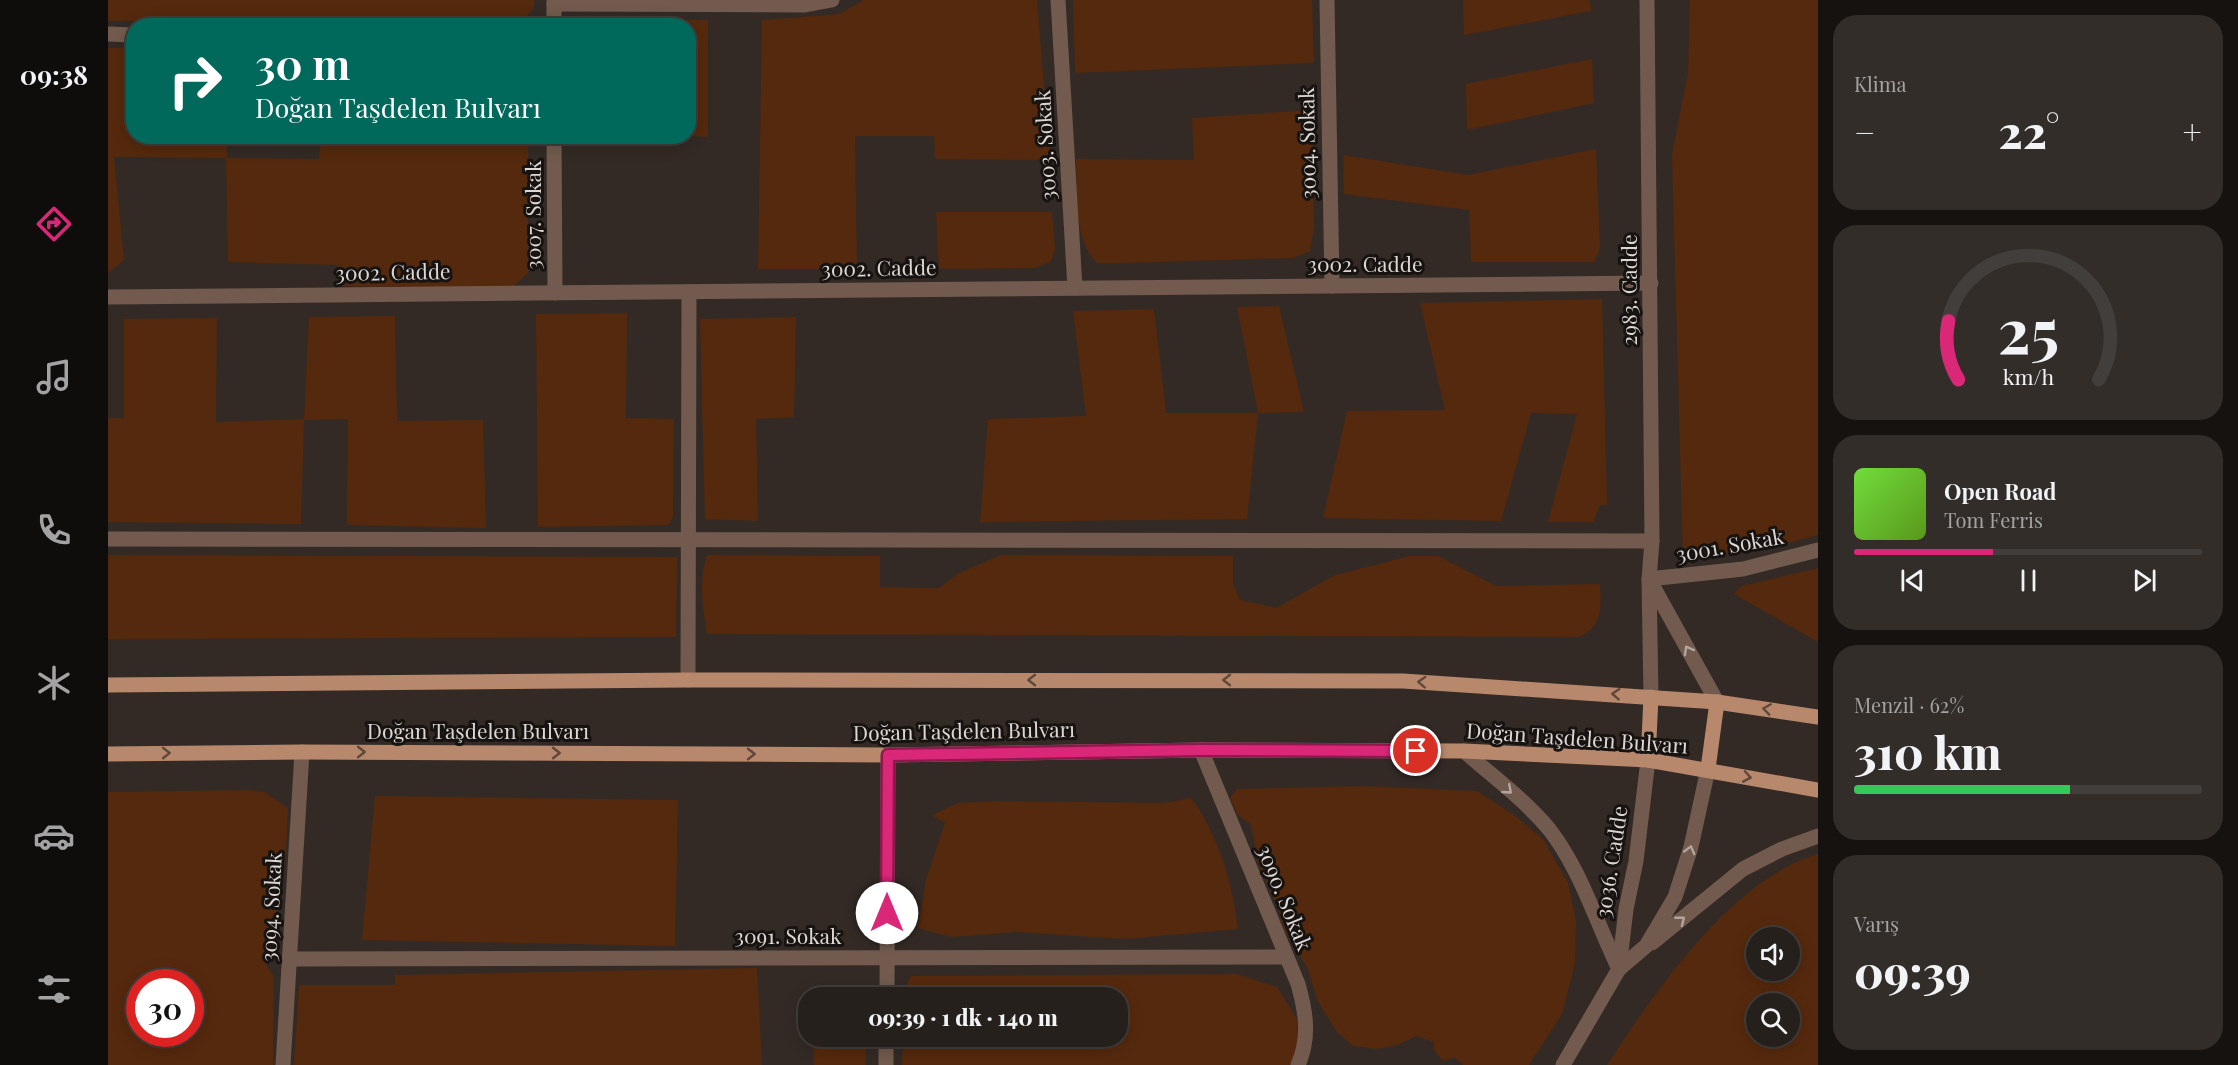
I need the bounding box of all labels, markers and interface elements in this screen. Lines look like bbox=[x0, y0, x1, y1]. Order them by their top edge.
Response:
text: 30 m bbox=[255, 35, 350, 91]
icon: right bbox=[156, 42, 234, 120]
text: 09:38 bbox=[20, 56, 88, 92]
text: Klima bbox=[1854, 70, 1906, 97]
street label: 3004. Sokak bbox=[1291, 87, 1321, 199]
text: Doğan Taşdelen Bulvarı bbox=[255, 89, 541, 125]
street label: 3003. Sokak bbox=[1027, 89, 1061, 201]
text: 22° bbox=[1999, 100, 2059, 160]
text: − bbox=[1854, 109, 1875, 153]
text: + bbox=[2183, 109, 2202, 153]
street label: 3007. Sokak bbox=[518, 160, 546, 269]
icon: directions bbox=[33, 203, 75, 245]
street label: 2983. Cadde bbox=[1614, 234, 1642, 346]
street label: 3002. Cadde bbox=[1307, 249, 1423, 277]
street label: 3002. Cadde bbox=[821, 252, 937, 282]
street label: 3002. Cadde bbox=[335, 256, 451, 286]
text: 25 bbox=[1997, 286, 2059, 370]
icon: music bbox=[33, 356, 75, 398]
text: km/h bbox=[2002, 362, 2054, 390]
text: Open Road bbox=[1944, 476, 2056, 506]
text: Tom Ferris bbox=[1944, 506, 2043, 533]
icon: phone bbox=[33, 509, 75, 551]
street label: 3001. Sokak bbox=[1674, 521, 1786, 567]
icon: previous bbox=[1896, 564, 1929, 597]
icon: pause bbox=[2012, 564, 2045, 597]
icon: next bbox=[2128, 564, 2161, 597]
one-way arrow bbox=[1684, 646, 1695, 657]
icon: climate bbox=[33, 662, 75, 704]
one-way arrow bbox=[1027, 674, 1036, 686]
one-way arrow bbox=[1222, 674, 1231, 686]
one-way arrow bbox=[1417, 675, 1426, 688]
one-way arrow bbox=[1612, 688, 1621, 701]
text: Menzil · 62% bbox=[1854, 691, 1964, 718]
one-way arrow bbox=[1763, 704, 1772, 716]
street label: Doğan Taşdelen Bulvarı bbox=[853, 714, 1075, 746]
street label: Doğan Taşdelen Bulvarı bbox=[1465, 715, 1689, 759]
street label: Doğan Taşdelen Bulvarı bbox=[367, 716, 589, 744]
text: 310 km bbox=[1854, 721, 2001, 781]
pin bbox=[1390, 725, 1441, 776]
icon: arrive bbox=[1399, 734, 1432, 767]
one-way arrow bbox=[357, 746, 366, 758]
one-way arrow bbox=[162, 747, 171, 759]
one-way arrow bbox=[552, 747, 561, 759]
one-way arrow bbox=[747, 748, 756, 760]
one-way arrow bbox=[1741, 770, 1751, 783]
one-way arrow bbox=[1501, 783, 1512, 794]
street label: 3036. Cadde bbox=[1587, 804, 1633, 920]
icon: car bbox=[33, 815, 75, 857]
street label: 3090. Sokak bbox=[1252, 840, 1320, 955]
one-way arrow bbox=[1683, 845, 1696, 855]
street label: 3094. Sokak bbox=[253, 851, 287, 962]
position arrow bbox=[855, 881, 919, 945]
text: Varış bbox=[1854, 910, 1899, 937]
one-way arrow bbox=[1675, 916, 1686, 927]
street label: 3091. Sokak bbox=[734, 921, 842, 949]
map controls bbox=[1746, 927, 1800, 1047]
button: sound bbox=[1746, 927, 1800, 981]
text: 09:39 bbox=[1854, 940, 1971, 1000]
icon: filters bbox=[33, 968, 75, 1010]
speed limit sign: 30 bbox=[126, 969, 204, 1047]
button: search bbox=[1746, 993, 1800, 1047]
text: 09:39 · 1 dk · 140 m bbox=[868, 1002, 1058, 1032]

